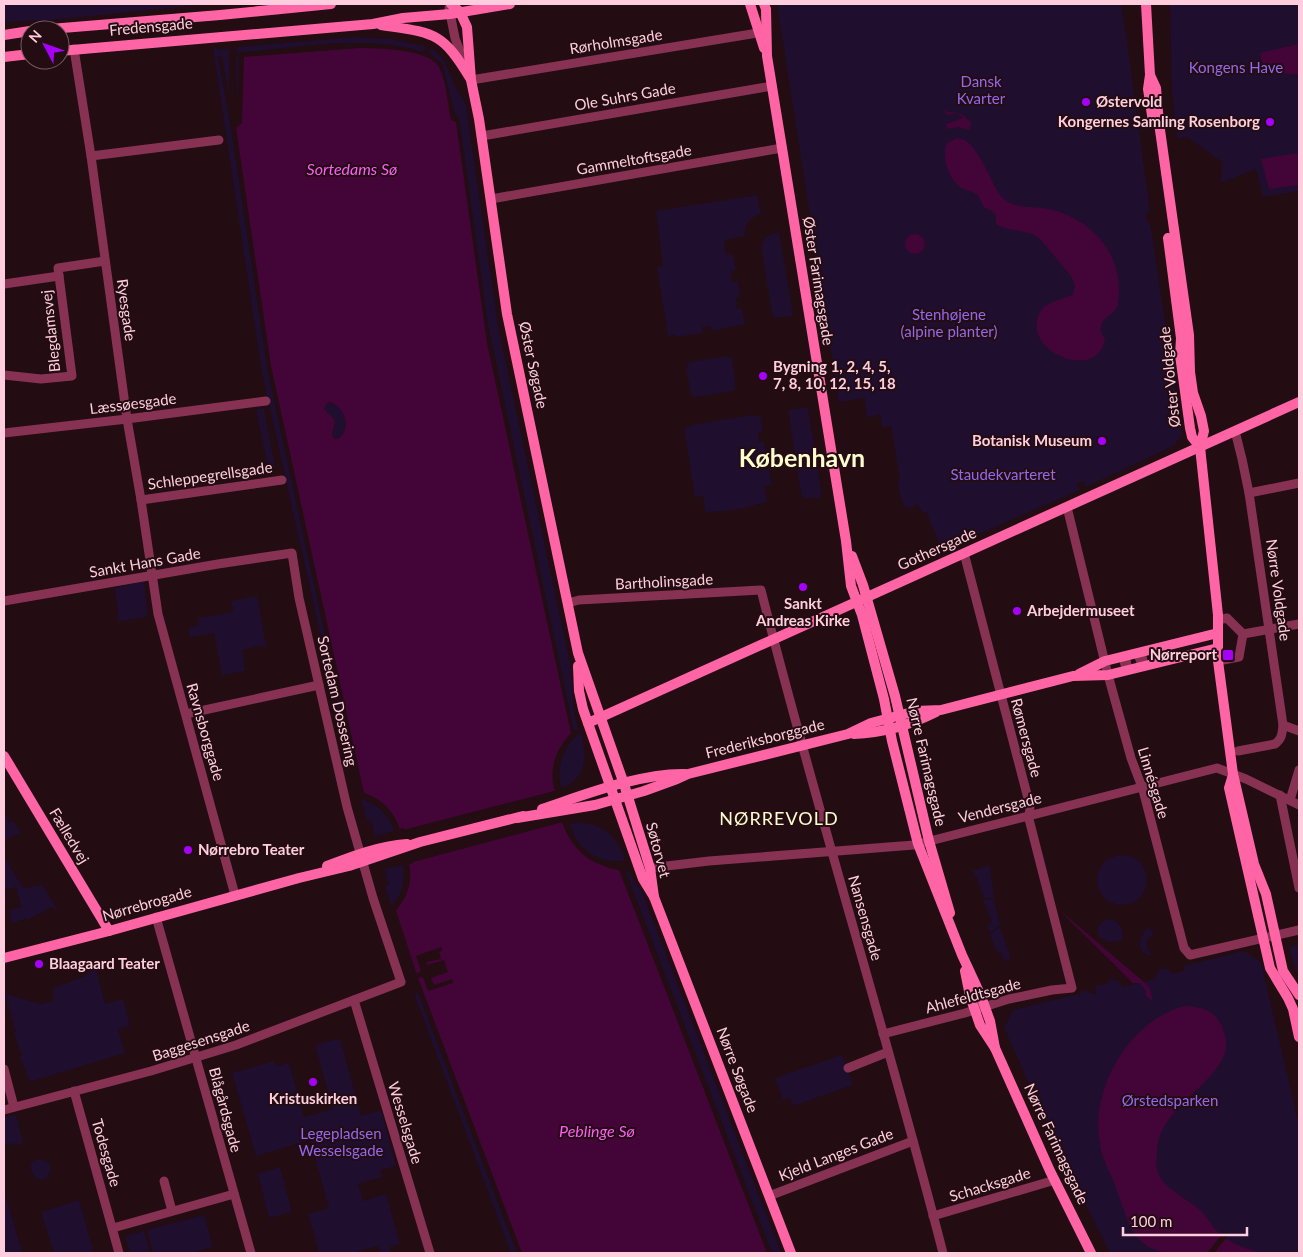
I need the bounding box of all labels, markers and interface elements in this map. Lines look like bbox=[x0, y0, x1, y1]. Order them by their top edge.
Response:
street label: Fredensgade bbox=[108, 13, 193, 39]
north arrow bbox=[20, 20, 70, 70]
street label: Rørholmsgade bbox=[568, 25, 664, 57]
text: N bbox=[25, 26, 45, 46]
park label: Kongens Have bbox=[1189, 58, 1283, 76]
park label: Dansk Kvarter bbox=[957, 72, 1006, 107]
street label: Ole Suhrs Gade bbox=[573, 78, 677, 114]
place label: Østervold bbox=[1096, 92, 1162, 110]
marker: Østervold bbox=[1080, 96, 1092, 108]
place label: Kongernes Samling Rosenborg bbox=[1058, 112, 1260, 130]
marker: Kongernes Samling Rosenborg bbox=[1264, 116, 1276, 128]
street label: Gammeltoftsgade bbox=[575, 140, 693, 178]
water label: Sortedams Sø bbox=[307, 159, 397, 178]
street label: Øster Farimagsgade bbox=[800, 215, 838, 347]
street label: Ryesgade bbox=[114, 278, 140, 342]
street label: Blegdamsvej bbox=[37, 289, 63, 373]
park label: Stenhøjene (alpine planter) bbox=[901, 305, 997, 340]
street label: Øster Søgade bbox=[516, 320, 552, 410]
street label: Øster Voldgade bbox=[1155, 326, 1183, 428]
place label: Bygning 1, 2, 4, 5, 7, 8, 10, 12, 15, 18 bbox=[773, 357, 896, 392]
marker: Bygning 1, 2, 4, 5, 7, 8, 10, 12, 15, 18 bbox=[757, 370, 769, 382]
street label: Læssøesgade bbox=[88, 389, 177, 417]
place label: Botanisk Museum bbox=[972, 431, 1092, 449]
marker: Botanisk Museum bbox=[1096, 435, 1108, 447]
district label: København bbox=[739, 442, 865, 472]
street label: Schleppegrellsgade bbox=[146, 457, 273, 493]
park label: Staudekvarteret bbox=[950, 465, 1056, 483]
street label: Gothersgade bbox=[894, 523, 979, 573]
street label: Nørre Voldgade bbox=[1263, 538, 1295, 642]
street label: Sankt Hans Gade bbox=[88, 543, 202, 581]
street label: Bartholinsgade bbox=[614, 569, 714, 593]
marker: Sankt Andreas Kirke bbox=[797, 581, 809, 593]
place label: Sankt Andreas Kirke bbox=[755, 594, 850, 629]
place label: Arbejdermuseet bbox=[1026, 601, 1135, 619]
marker: Arbejdermuseet bbox=[1011, 605, 1023, 617]
street label: Sortedam Dossering bbox=[314, 634, 362, 768]
place label: Nørreport bbox=[1150, 645, 1217, 663]
marker: Nørreport bbox=[1221, 648, 1235, 662]
street label: Ravnsborggade bbox=[183, 681, 229, 783]
street label: Nørre Farimagsgade bbox=[903, 696, 951, 828]
street label: Rømersgade bbox=[1008, 696, 1046, 779]
street label: Frederiksborggade bbox=[703, 715, 826, 762]
street label: Linnésgade bbox=[1135, 745, 1173, 821]
street label: Vendersgade bbox=[956, 788, 1043, 826]
street label: Fælledvej bbox=[46, 804, 94, 867]
district label: NØRREVOLD bbox=[719, 807, 839, 829]
street label: Søtorvet bbox=[643, 820, 675, 880]
place label: Nørrebro Teater bbox=[198, 840, 305, 858]
marker: Nørrebro Teater bbox=[182, 844, 194, 856]
street label: Nansensgade bbox=[845, 873, 887, 963]
street label: Nørrebrogade bbox=[100, 882, 193, 924]
place label: Blaagaard Teater bbox=[49, 954, 160, 972]
marker: Blaagaard Teater bbox=[33, 958, 45, 970]
street label: Ahlefeldtsgade bbox=[923, 974, 1023, 1016]
street label: Baggesensgade bbox=[150, 1016, 252, 1064]
street label: Nørre Søgade bbox=[713, 1024, 763, 1115]
street label: Blågårdsgade bbox=[206, 1065, 246, 1154]
marker: Kristuskirken bbox=[307, 1076, 319, 1088]
street label: Wesselsgade bbox=[385, 1079, 427, 1166]
street label: Nørre Farimagsgade bbox=[1021, 1080, 1093, 1207]
place label: Kristuskirken bbox=[269, 1089, 357, 1107]
park label: Ørstedsparken bbox=[1122, 1091, 1218, 1109]
street label: Todesgade bbox=[89, 1117, 125, 1189]
water label: Peblinge Sø bbox=[559, 1121, 635, 1140]
park label: Legepladsen Wesselsgade bbox=[298, 1124, 384, 1159]
street label: Kjeld Langes Gade bbox=[776, 1124, 896, 1184]
street label: Schacksgade bbox=[947, 1163, 1033, 1205]
scale bar bbox=[1123, 1204, 1247, 1236]
text: 100 m bbox=[1130, 1212, 1172, 1230]

